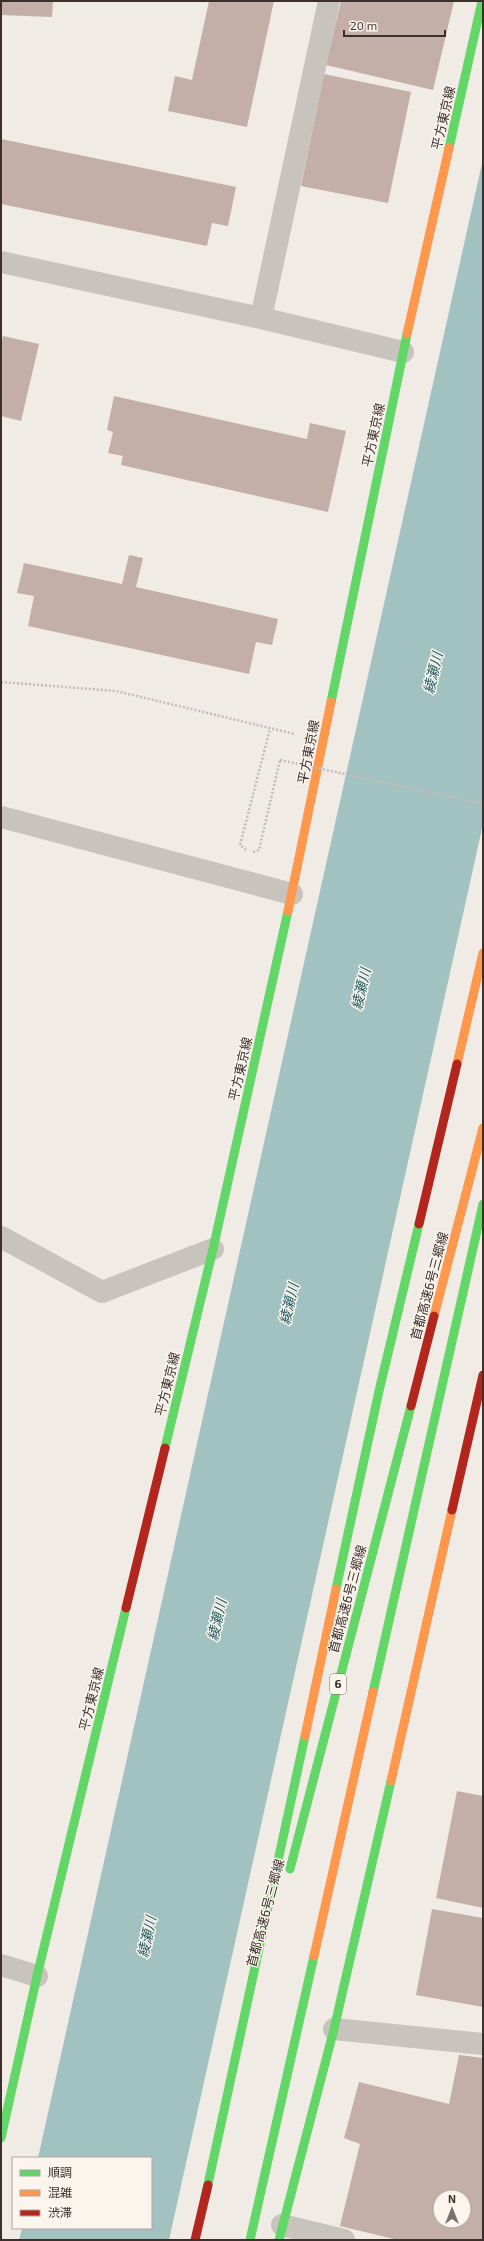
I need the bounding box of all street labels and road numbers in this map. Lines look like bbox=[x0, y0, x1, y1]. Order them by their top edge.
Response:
street label: 平方東京線 bbox=[428, 85, 458, 151]
street label: 平方東京線 bbox=[358, 402, 388, 468]
street label: 平方東京線 bbox=[294, 719, 322, 785]
street label: 平方東京線 bbox=[225, 1036, 255, 1102]
street label: 首都高速6号三郷線 bbox=[407, 1230, 451, 1342]
street label: 平方東京線 bbox=[151, 1351, 183, 1417]
street label: 首都高速6号三郷線 bbox=[325, 1543, 369, 1655]
street label: 平方東京線 bbox=[75, 1666, 107, 1732]
road number: 6 bbox=[330, 1674, 346, 1694]
street label: 首都高速6号三郷線 bbox=[243, 1857, 287, 1969]

